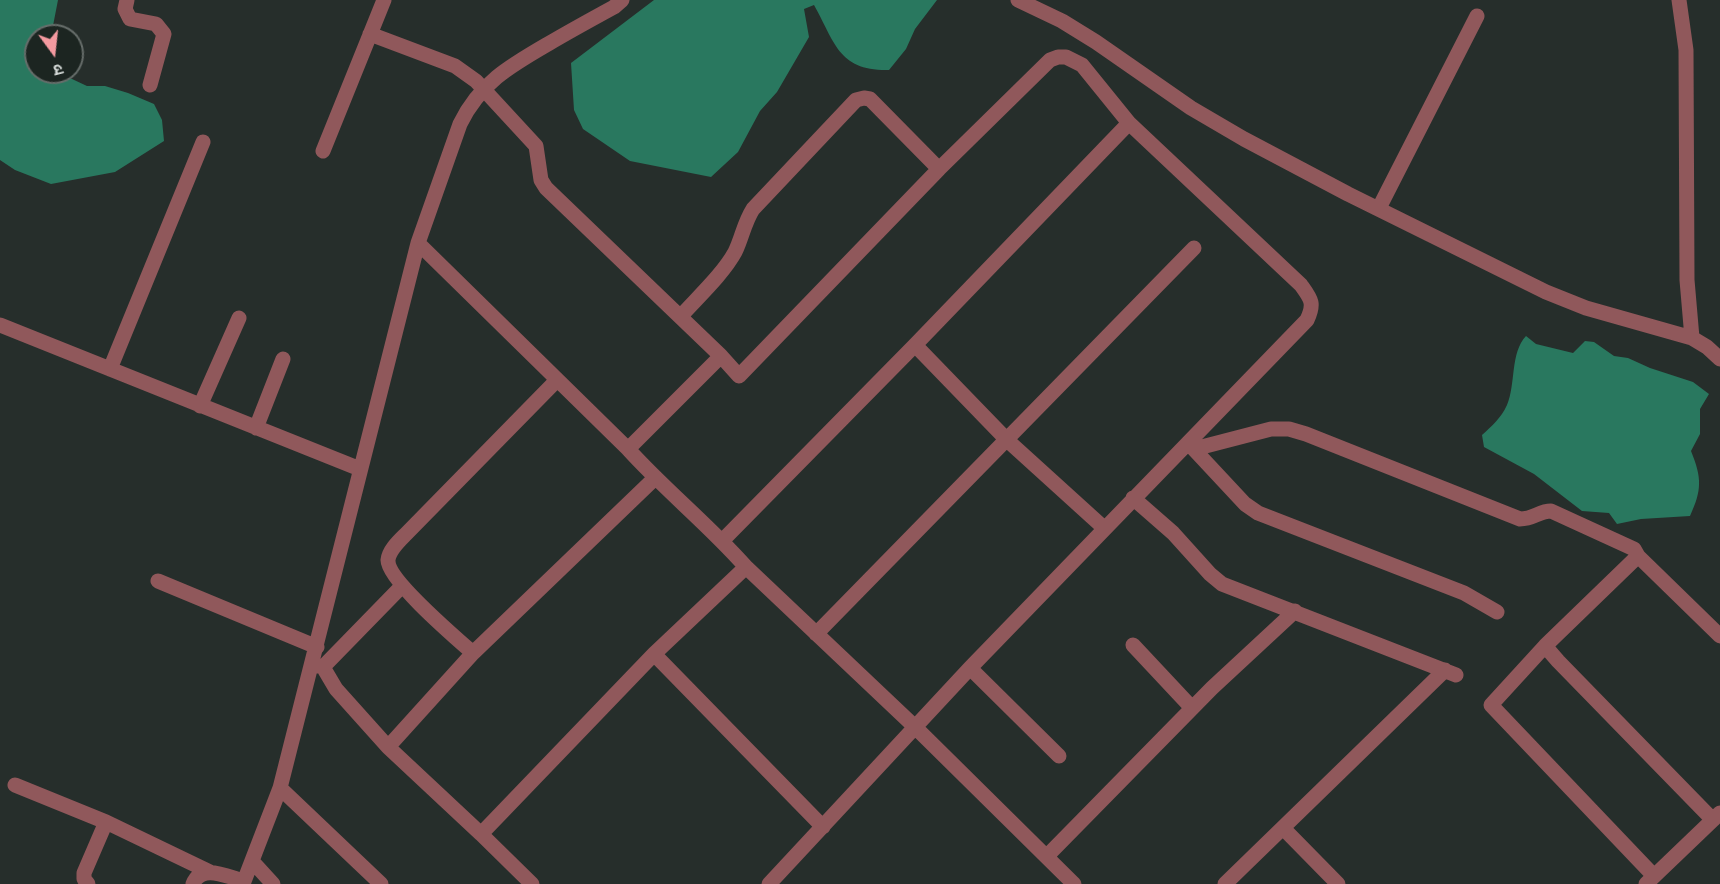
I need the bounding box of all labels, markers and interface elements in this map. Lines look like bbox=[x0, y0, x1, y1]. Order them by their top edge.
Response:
north arrow bbox=[24, 24, 84, 84]
text: उ bbox=[51, 58, 66, 82]

